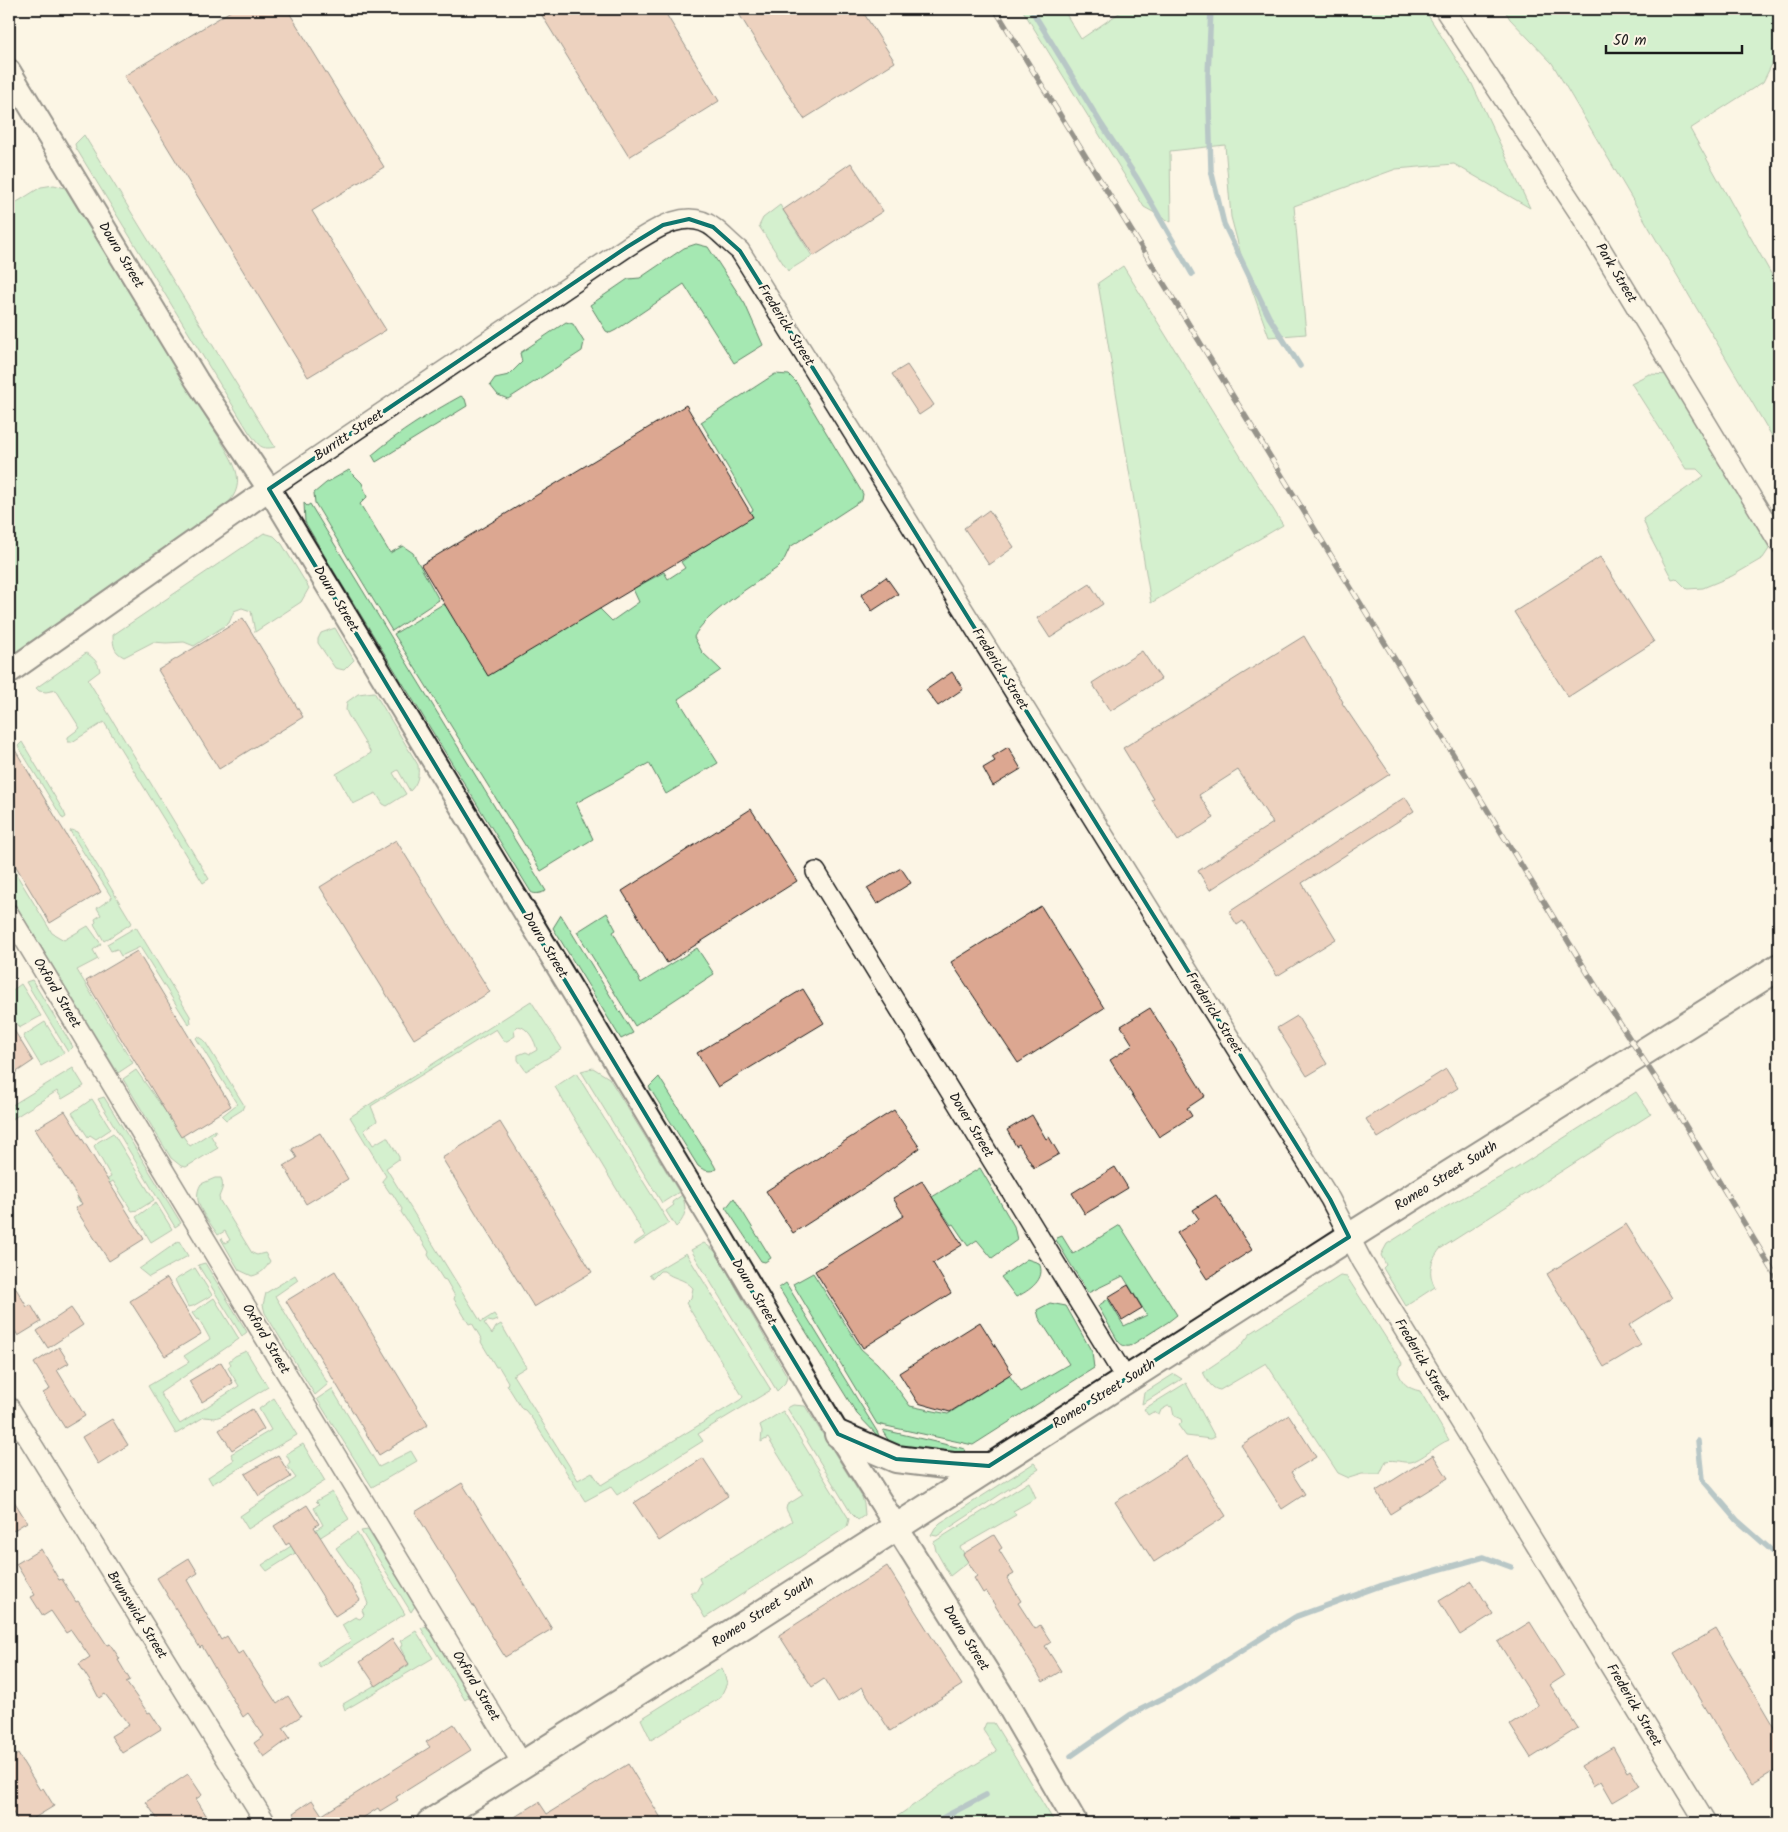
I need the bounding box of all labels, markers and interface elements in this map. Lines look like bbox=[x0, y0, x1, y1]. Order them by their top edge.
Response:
scale bar bbox=[1606, 22, 1742, 54]
text: 50 m bbox=[1613, 29, 1647, 53]
street label: Douro Street bbox=[92, 218, 150, 293]
street label: Park Street bbox=[1589, 239, 1643, 308]
street label: Frederick Street bbox=[752, 280, 820, 371]
street label: Burritt Street bbox=[310, 403, 389, 467]
street label: Douro Street bbox=[307, 562, 365, 637]
street label: Frederick Street bbox=[966, 624, 1034, 715]
street label: Douro Street bbox=[516, 908, 574, 983]
street label: Oxford Street bbox=[27, 954, 87, 1033]
street label: Frederick Street bbox=[1180, 968, 1248, 1059]
street label: Dover Street bbox=[943, 1088, 1000, 1163]
street label: Romeo Street South bbox=[1390, 1135, 1502, 1217]
street label: Douro Street bbox=[725, 1255, 783, 1330]
street label: Oxford Street bbox=[236, 1300, 296, 1379]
street label: Frederick Street bbox=[1389, 1314, 1456, 1406]
street label: Romeo Street South bbox=[1048, 1353, 1160, 1435]
street label: Brunswick Street bbox=[101, 1567, 173, 1664]
street label: Romeo Street South bbox=[707, 1571, 819, 1653]
street label: Douro Street bbox=[937, 1601, 995, 1676]
street label: Oxford Street bbox=[446, 1647, 506, 1726]
street label: Frederick Street bbox=[1601, 1659, 1668, 1751]

